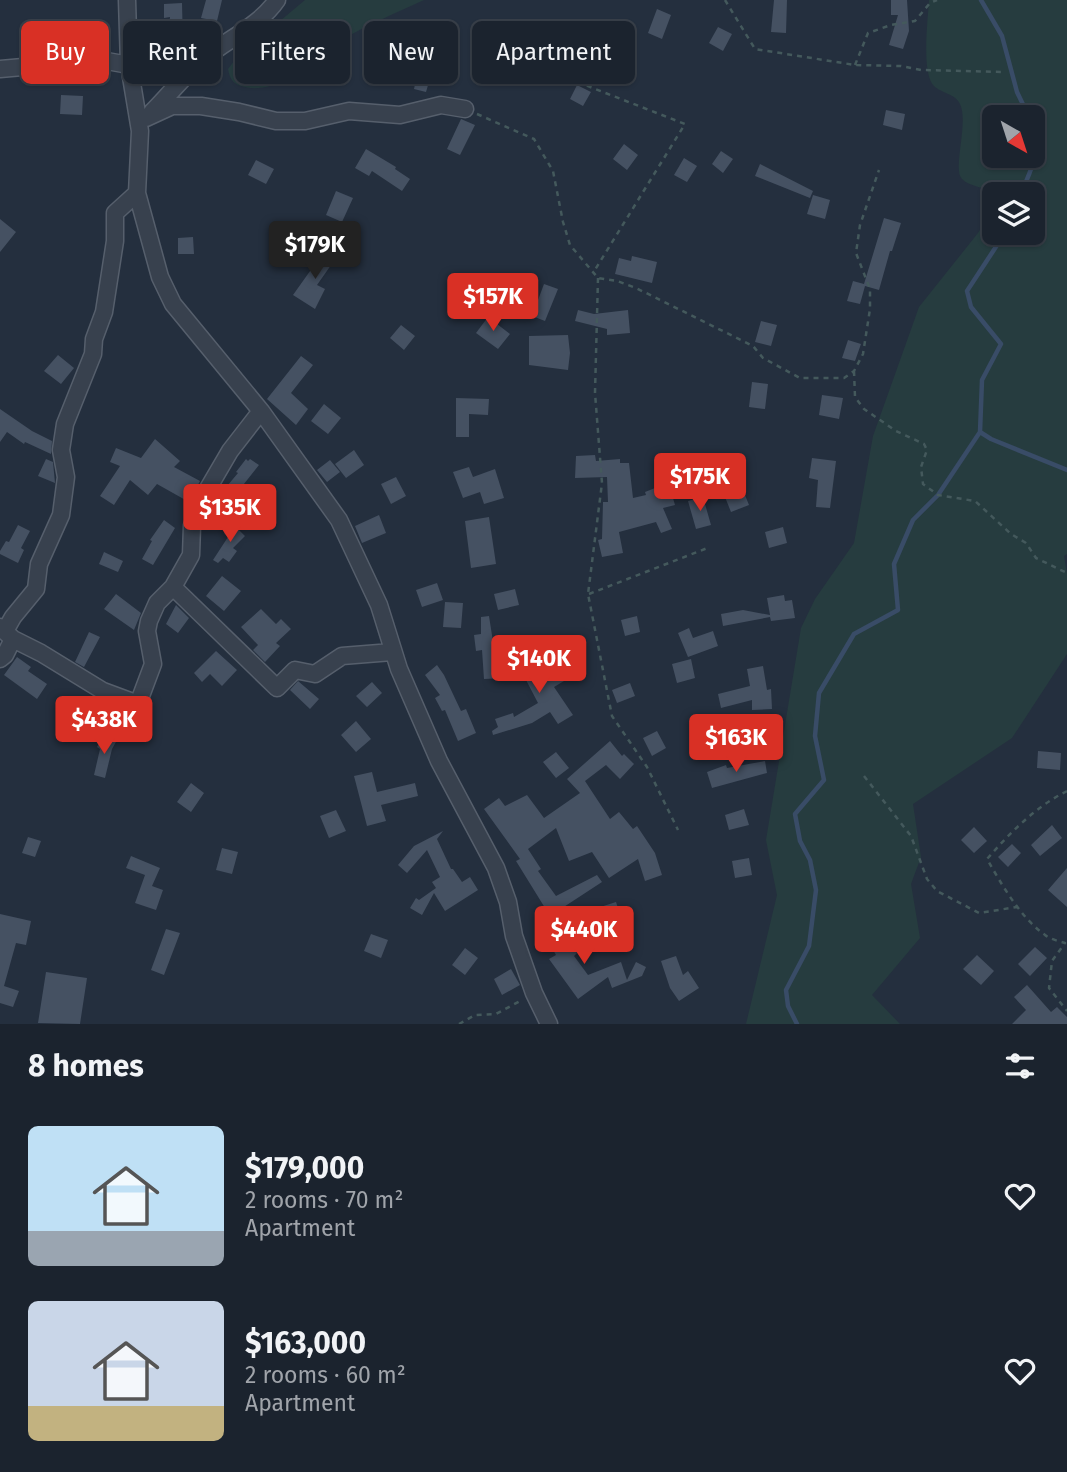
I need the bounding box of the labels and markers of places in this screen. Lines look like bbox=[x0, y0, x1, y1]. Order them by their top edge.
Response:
pin: $179K bbox=[266, 222, 364, 281]
pin: $157K bbox=[444, 274, 542, 333]
pin: $175K bbox=[651, 454, 749, 513]
pin: $135K bbox=[181, 484, 279, 544]
pin: $140K bbox=[490, 636, 588, 695]
pin: $438K bbox=[55, 696, 153, 756]
pin: $163K bbox=[687, 714, 785, 774]
pin: $440K bbox=[535, 906, 633, 966]

